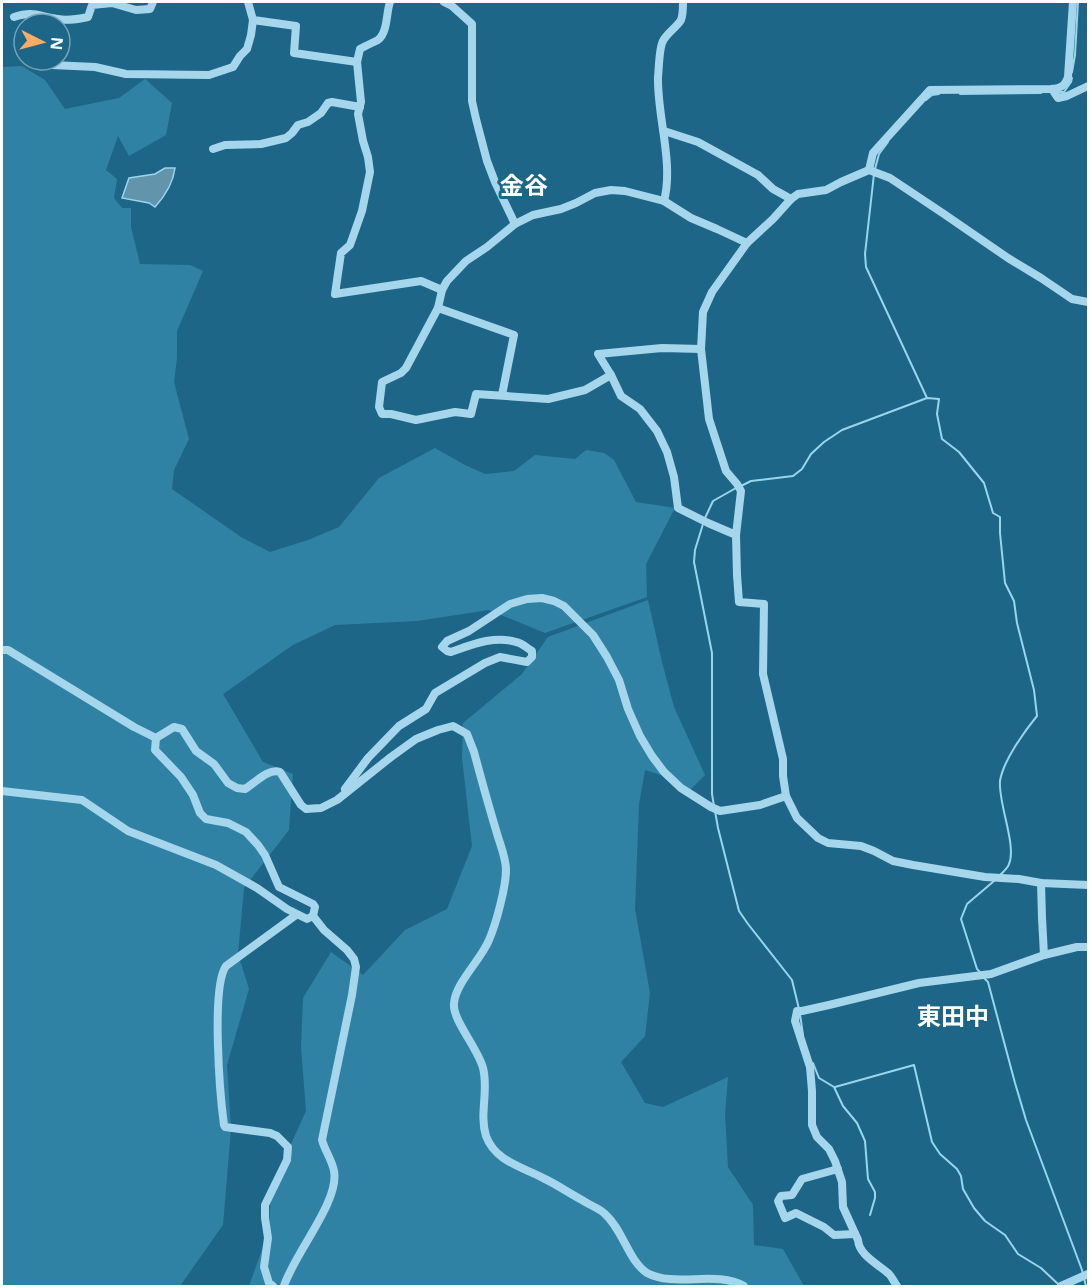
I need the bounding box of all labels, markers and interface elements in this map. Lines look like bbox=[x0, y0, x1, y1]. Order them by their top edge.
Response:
north arrow bbox=[12, 12, 72, 72]
text: N bbox=[45, 36, 69, 51]
district label: 金谷 bbox=[500, 168, 548, 201]
district label: 東田中 bbox=[917, 999, 989, 1032]

